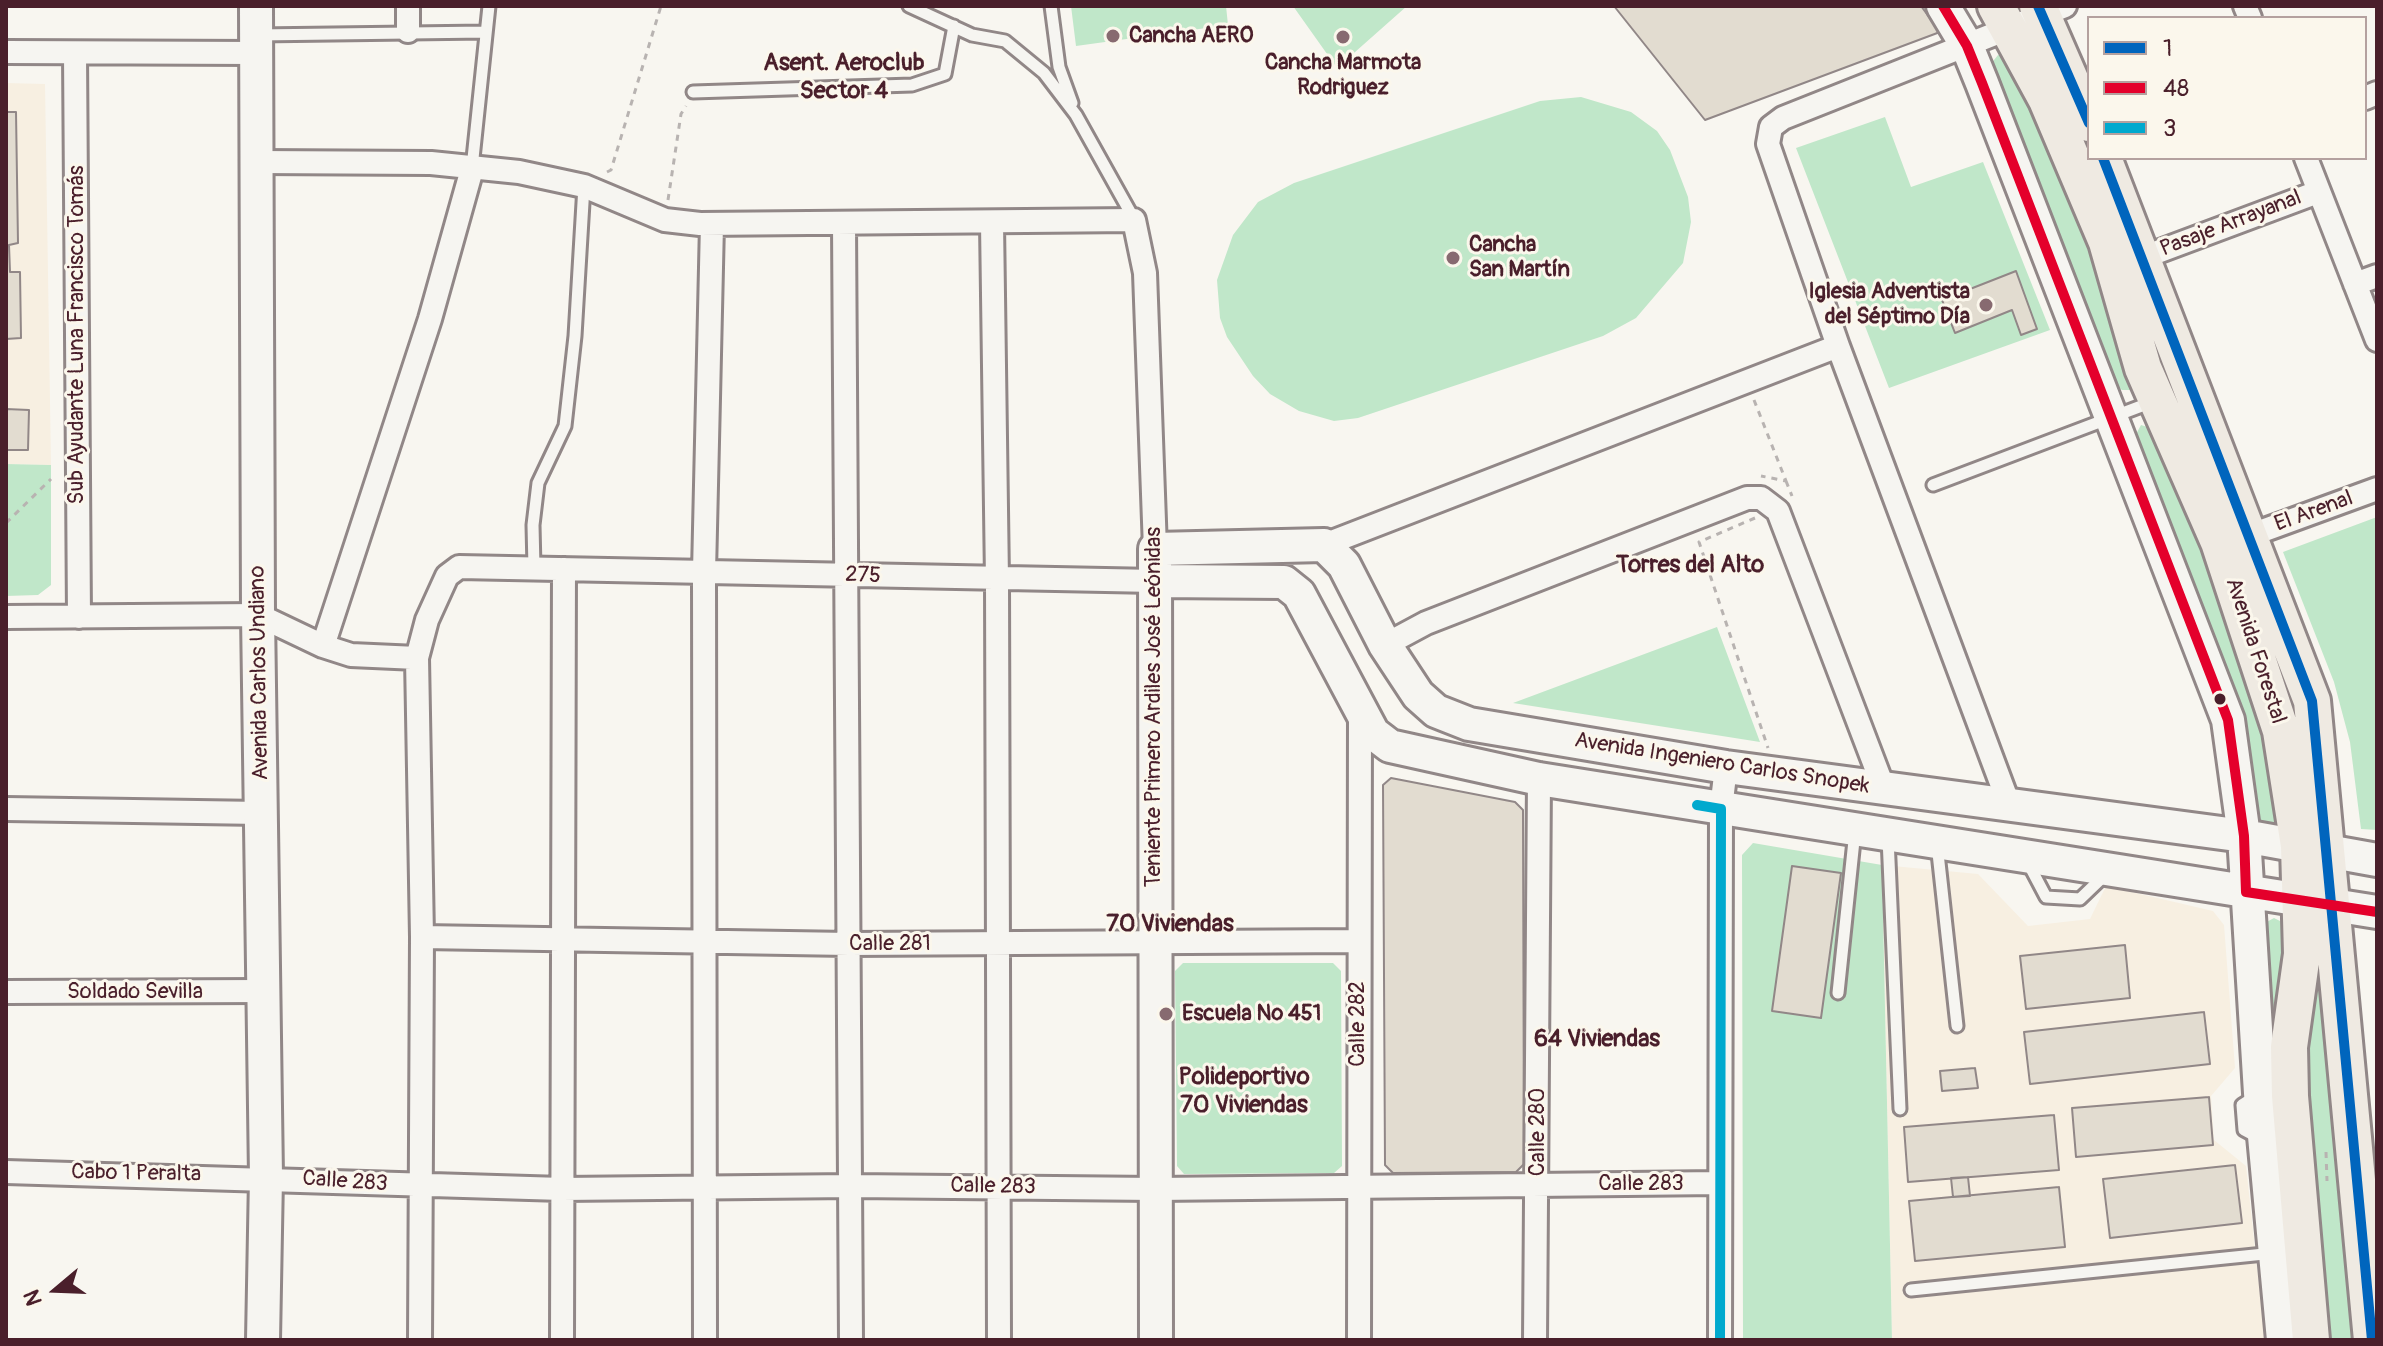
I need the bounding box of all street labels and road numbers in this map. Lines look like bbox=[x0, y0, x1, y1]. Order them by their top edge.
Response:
street label: Sub Ayudante Luna Francisco Tomás bbox=[64, 165, 90, 505]
street label: Pasaje Arrayanal bbox=[2157, 185, 2305, 263]
street label: El Arenal bbox=[2271, 486, 2357, 538]
street label: Teniente Primero Ardiles José Leónidas bbox=[1141, 527, 1167, 887]
street label: 275 bbox=[845, 562, 881, 590]
street label: Avenida Carlos Undiano bbox=[245, 565, 275, 781]
street label: Avenida Forestal bbox=[2219, 575, 2291, 727]
street label: Avenida Ingeniero Carlos Snopek bbox=[1573, 728, 1871, 800]
street label: Calle 281 bbox=[849, 931, 931, 957]
street label: Soldado Sevilla bbox=[67, 979, 203, 1005]
street label: Calle 282 bbox=[1345, 981, 1371, 1067]
street label: Calle 280 bbox=[1525, 1088, 1551, 1176]
street label: Cabo 1 Peralta bbox=[71, 1160, 201, 1188]
street label: Calle 283 bbox=[301, 1166, 389, 1198]
street label: Calle 283 bbox=[1598, 1171, 1684, 1197]
street label: Calle 283 bbox=[950, 1173, 1036, 1201]

